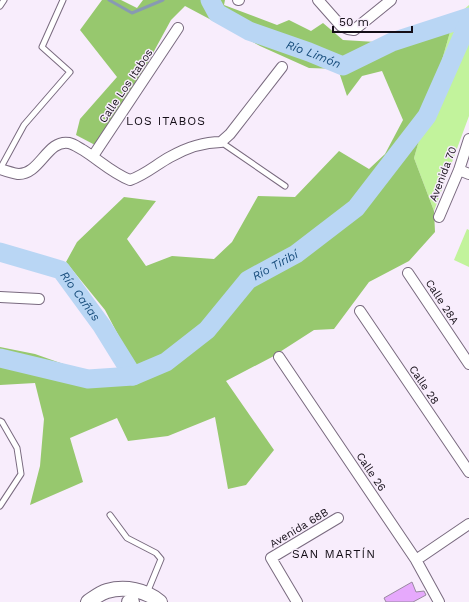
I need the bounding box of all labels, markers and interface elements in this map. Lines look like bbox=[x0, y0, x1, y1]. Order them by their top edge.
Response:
scale bar bbox=[333, 8, 412, 34]
text: 50 m bbox=[339, 15, 369, 29]
water label: Río Limón bbox=[284, 38, 343, 71]
street label: Calle Los Itabos bbox=[96, 46, 156, 126]
district label: LOS ITABOS bbox=[126, 114, 206, 128]
street label: Avenida 70 bbox=[427, 145, 459, 203]
water label: Río Tiribí bbox=[250, 246, 302, 283]
water label: Río Cañas bbox=[57, 269, 103, 324]
street label: Calle 28A bbox=[423, 277, 461, 327]
street label: Calle 28 bbox=[406, 363, 442, 407]
street label: Calle 26 bbox=[353, 450, 389, 494]
street label: Avenida 68B bbox=[267, 505, 331, 551]
district label: SAN MARTÍN bbox=[292, 547, 376, 561]

